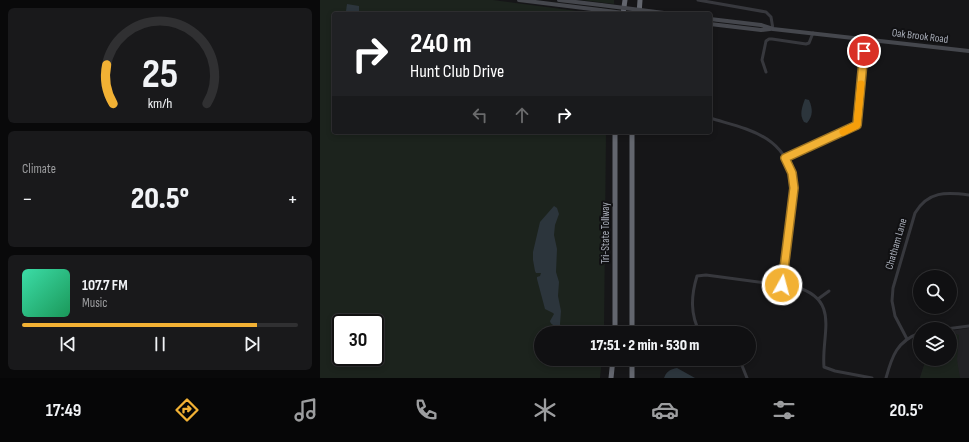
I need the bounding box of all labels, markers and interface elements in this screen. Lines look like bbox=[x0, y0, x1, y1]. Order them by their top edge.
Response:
street label: Oak Brook Road bbox=[891, 26, 949, 46]
text: 240 m bbox=[410, 27, 471, 60]
icon: right bbox=[344, 28, 396, 80]
pin bbox=[847, 34, 881, 68]
icon: arrive bbox=[853, 40, 875, 62]
text: 25 bbox=[142, 49, 178, 98]
text: Hunt Club Drive bbox=[410, 61, 504, 82]
text: km/h bbox=[148, 94, 172, 111]
icon: left bbox=[469, 104, 491, 126]
icon: ahead bbox=[511, 104, 533, 126]
icon: right bbox=[553, 104, 575, 126]
text: Climate bbox=[22, 161, 56, 177]
text: 20.5° bbox=[131, 181, 189, 217]
text: − bbox=[22, 186, 33, 213]
text: + bbox=[287, 186, 298, 213]
street label: Tri-State Tollway bbox=[599, 202, 612, 264]
street label: Chatham Lane bbox=[882, 217, 910, 271]
position arrow bbox=[761, 264, 803, 306]
map controls bbox=[913, 270, 957, 366]
button: search bbox=[913, 270, 957, 314]
text: 107.7 FM bbox=[82, 276, 128, 295]
text: Music bbox=[82, 295, 107, 311]
speed limit sign: 30 bbox=[332, 314, 384, 366]
button: layers bbox=[913, 322, 957, 366]
icon: previous bbox=[57, 333, 79, 355]
icon: pause bbox=[149, 333, 171, 355]
icon: next bbox=[241, 333, 263, 355]
text: 17:51 · 2 min · 530 m bbox=[591, 336, 699, 355]
icon: directions bbox=[173, 396, 201, 424]
icon: music bbox=[292, 396, 320, 424]
icon: phone bbox=[412, 396, 440, 424]
icon: climate bbox=[531, 396, 559, 424]
icon: car bbox=[651, 396, 679, 424]
icon: filters bbox=[770, 396, 798, 424]
text: 17:49 bbox=[46, 400, 81, 421]
text: 20.5° bbox=[890, 400, 923, 421]

